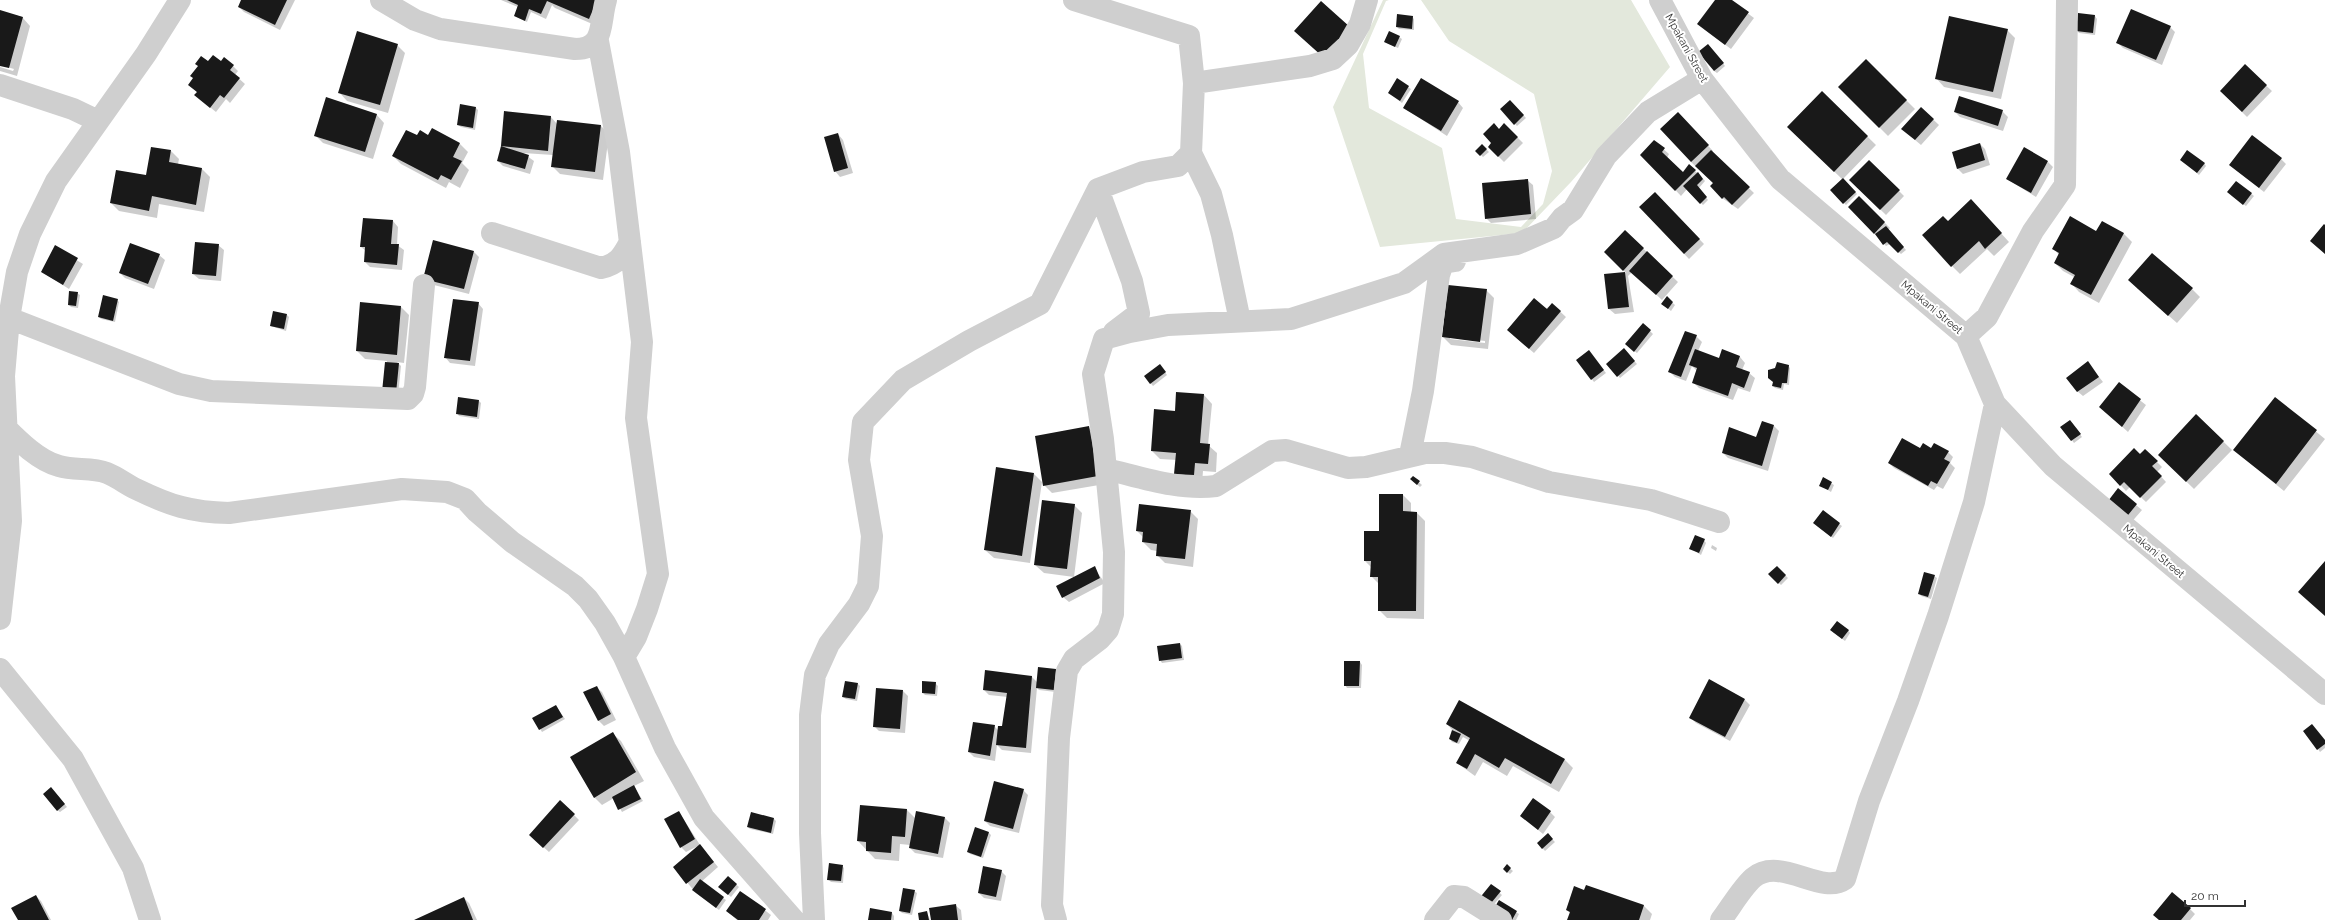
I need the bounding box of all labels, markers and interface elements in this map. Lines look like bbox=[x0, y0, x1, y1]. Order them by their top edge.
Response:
street label: Mpakani Street bbox=[1662, 12, 1711, 85]
street label: Mpakani Street bbox=[1898, 278, 1965, 337]
street label: Mpakani Street bbox=[2120, 522, 2187, 581]
scale bar bbox=[2185, 882, 2245, 908]
text: 20 m bbox=[2191, 889, 2219, 903]

